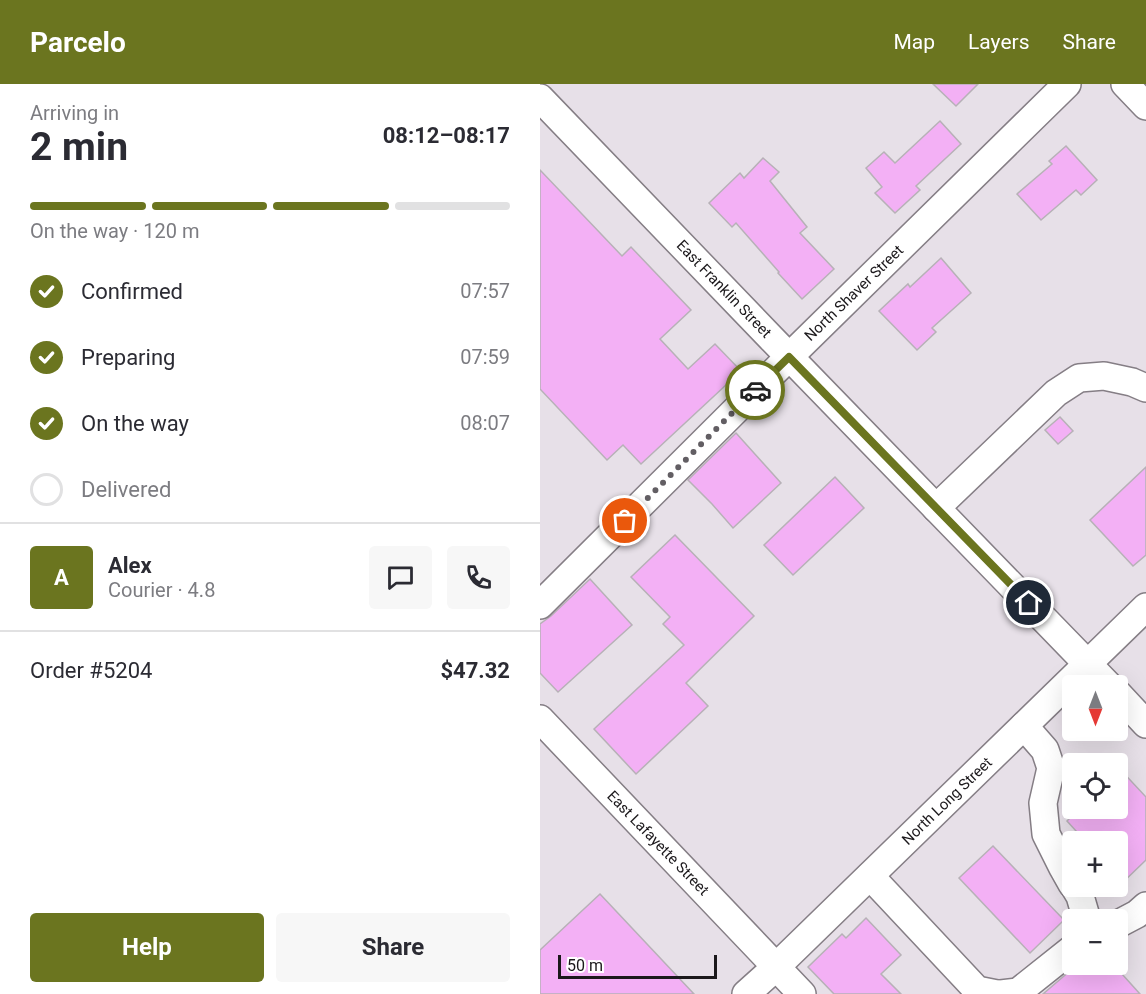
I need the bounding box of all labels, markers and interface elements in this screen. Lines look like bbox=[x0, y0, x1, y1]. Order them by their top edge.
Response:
text: Parcelo bbox=[30, 26, 126, 59]
text: Map bbox=[893, 30, 935, 54]
text: Layers bbox=[968, 30, 1029, 54]
text: Share bbox=[1062, 30, 1116, 54]
text: Arriving in bbox=[30, 101, 119, 125]
text: 08:12–08:17 bbox=[383, 123, 510, 148]
text: 2 min bbox=[30, 124, 128, 170]
text: On the way · 120 m bbox=[30, 219, 199, 243]
street label: East Franklin Street bbox=[673, 236, 775, 342]
street label: North Shaver Street bbox=[801, 241, 907, 345]
icon: check bbox=[30, 275, 63, 308]
text: Confirmed bbox=[81, 279, 183, 304]
text: 07:57 bbox=[460, 279, 510, 303]
icon: check bbox=[30, 341, 63, 374]
text: Preparing bbox=[81, 345, 175, 370]
text: 07:59 bbox=[460, 345, 510, 369]
courier bbox=[725, 360, 785, 420]
icon: car bbox=[739, 374, 772, 407]
icon: check bbox=[30, 407, 63, 440]
text: On the way bbox=[81, 411, 189, 436]
text: 08:07 bbox=[460, 411, 510, 435]
text: Delivered bbox=[81, 477, 171, 502]
pin bbox=[599, 495, 650, 546]
icon: bag bbox=[608, 504, 641, 537]
button: chat bbox=[369, 546, 432, 609]
button: phone bbox=[447, 546, 510, 609]
text: Alex bbox=[108, 553, 152, 578]
text: A bbox=[54, 565, 69, 590]
pin bbox=[1003, 577, 1054, 628]
text: Courier · 4.8 bbox=[108, 578, 215, 602]
icon: home bbox=[1012, 586, 1045, 619]
text: Order #5204 bbox=[30, 658, 152, 683]
text: $47.32 bbox=[441, 658, 510, 683]
north arrow bbox=[1062, 675, 1128, 741]
map controls bbox=[1062, 675, 1128, 975]
street label: North Long Street bbox=[898, 753, 996, 849]
button: locate bbox=[1062, 753, 1128, 819]
street label: East Lafayette Street bbox=[603, 787, 713, 899]
button: + bbox=[1062, 831, 1128, 897]
button: − bbox=[1062, 909, 1128, 975]
button: Help bbox=[30, 913, 264, 982]
button: Share bbox=[276, 913, 510, 982]
scale bar bbox=[558, 952, 717, 980]
text: 50 m bbox=[567, 956, 603, 975]

